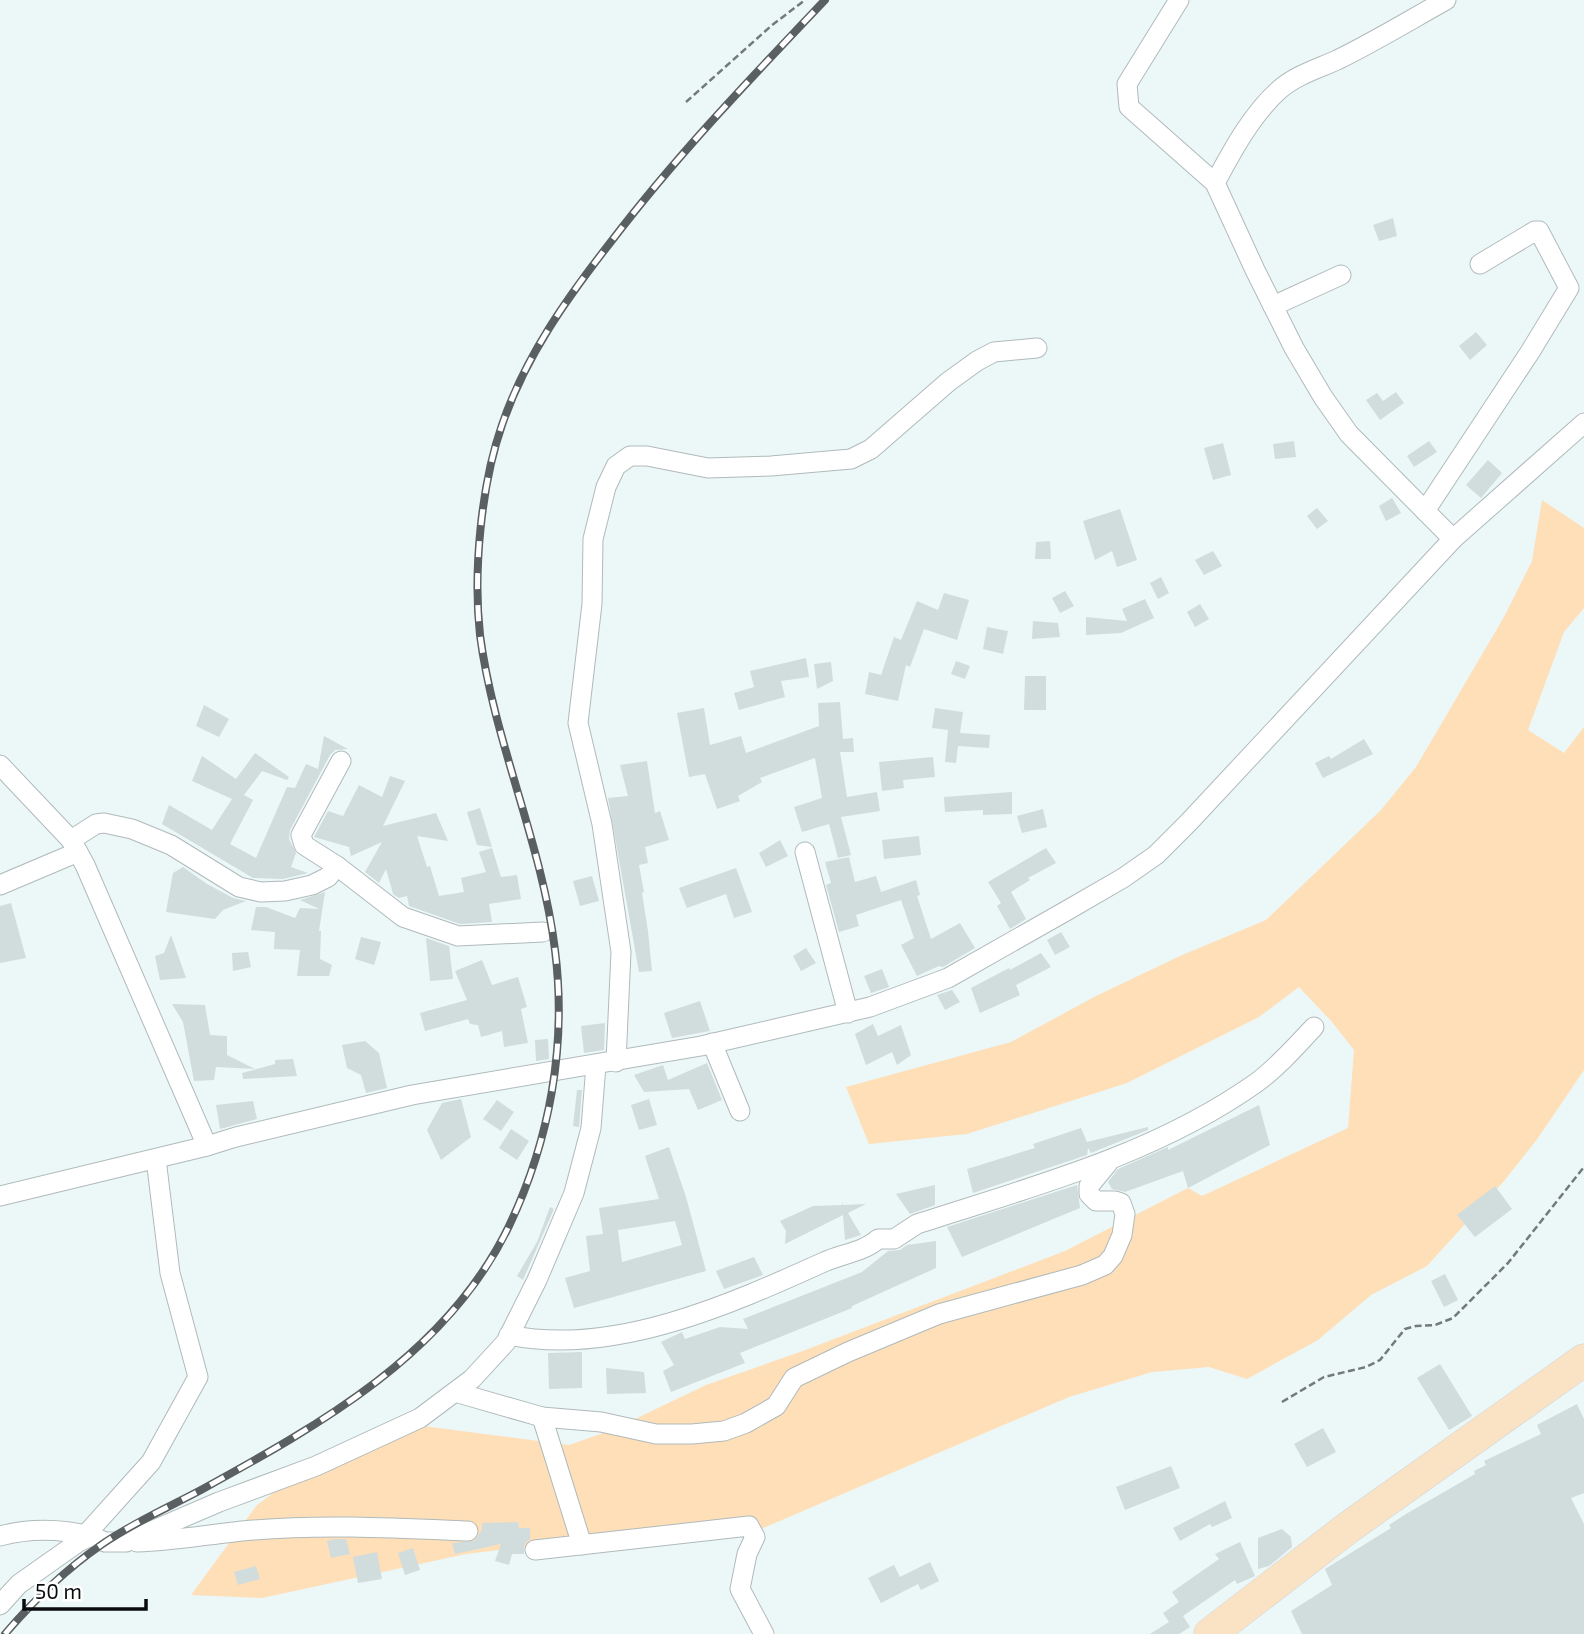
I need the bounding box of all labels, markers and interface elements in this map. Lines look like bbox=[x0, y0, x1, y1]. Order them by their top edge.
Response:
scale bar bbox=[24, 1568, 147, 1612]
text: 50 m bbox=[35, 1578, 82, 1603]

